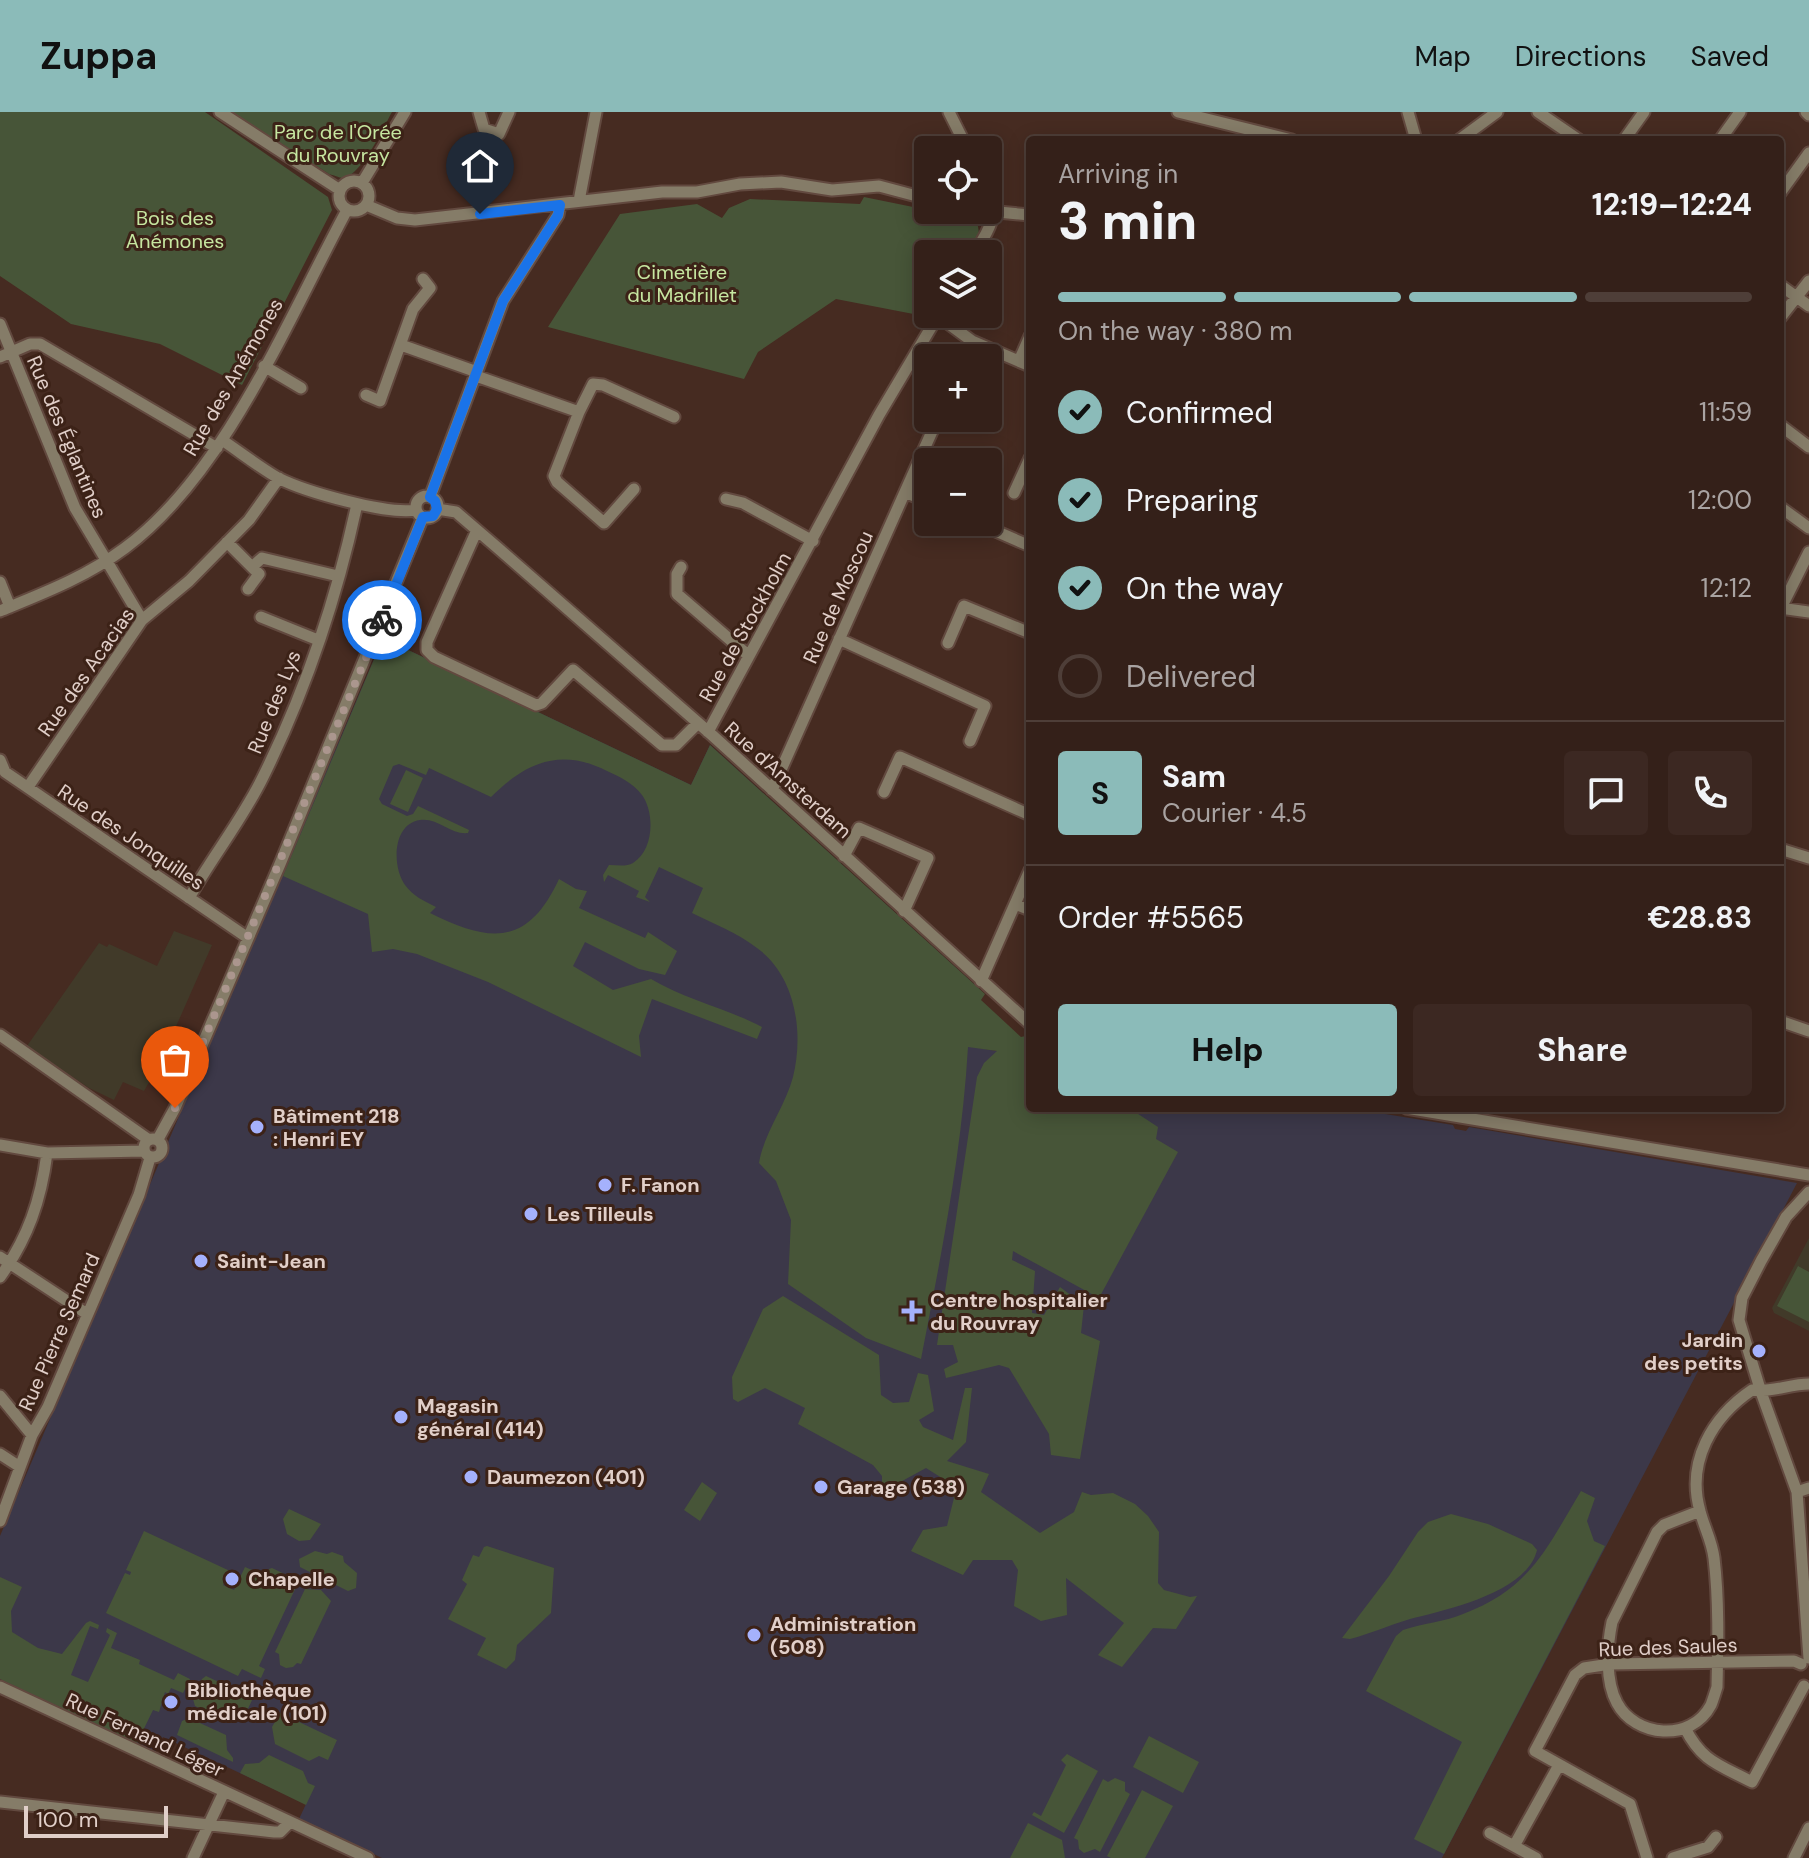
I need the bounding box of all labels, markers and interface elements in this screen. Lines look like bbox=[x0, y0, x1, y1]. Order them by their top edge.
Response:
text: Zuppa bbox=[40, 31, 157, 81]
text: Map bbox=[1414, 38, 1471, 75]
text: Directions bbox=[1515, 38, 1647, 75]
text: Saved bbox=[1691, 38, 1769, 75]
park label: Parc de l'Orée du Rouvray bbox=[274, 119, 402, 168]
pin bbox=[446, 132, 514, 214]
map controls bbox=[914, 136, 1002, 536]
button: locate bbox=[914, 136, 1002, 224]
icon: home bbox=[458, 144, 502, 188]
text: Arriving in bbox=[1058, 157, 1178, 191]
text: 12:19–12:24 bbox=[1592, 185, 1752, 224]
text: 3 min bbox=[1058, 187, 1197, 255]
park label: Bois des Anémones bbox=[126, 205, 224, 254]
button: layers bbox=[914, 240, 1002, 328]
park label: Cimetière du Madrillet bbox=[627, 259, 737, 308]
street label: Rue des Anémones bbox=[177, 293, 289, 461]
text: On the way · 380 m bbox=[1058, 314, 1292, 348]
button: + bbox=[914, 344, 1002, 432]
street label: Rue des Églantines bbox=[21, 352, 113, 522]
icon: check bbox=[1058, 390, 1102, 434]
text: Confirmed bbox=[1126, 393, 1273, 432]
text: 11:59 bbox=[1699, 395, 1752, 429]
button: − bbox=[914, 448, 1002, 536]
icon: check bbox=[1058, 478, 1102, 522]
text: Preparing bbox=[1126, 481, 1258, 520]
text: 12:00 bbox=[1688, 483, 1752, 517]
street label: Rue de Moscou bbox=[797, 527, 879, 667]
street label: Rue de Stockholm bbox=[693, 547, 797, 707]
icon: check bbox=[1058, 566, 1102, 610]
text: On the way bbox=[1126, 569, 1283, 608]
text: 12:12 bbox=[1701, 571, 1752, 605]
courier bbox=[342, 580, 422, 660]
icon: bike bbox=[360, 598, 404, 642]
street label: Rue des Acacias bbox=[32, 602, 140, 742]
street label: Rue des Lys bbox=[241, 647, 307, 757]
text: Delivered bbox=[1126, 657, 1256, 696]
street label: Rue d'Amsterdam bbox=[719, 716, 857, 844]
button: chat bbox=[1564, 751, 1648, 835]
button: phone bbox=[1668, 751, 1752, 835]
text: Sam bbox=[1162, 757, 1226, 796]
text: S bbox=[1091, 774, 1109, 813]
street label: Rue des Jonquilles bbox=[53, 778, 209, 896]
text: Courier · 4.5 bbox=[1162, 796, 1307, 830]
text: Order #5565 bbox=[1058, 898, 1244, 937]
text: €28.83 bbox=[1648, 898, 1752, 937]
button: Help bbox=[1058, 1004, 1397, 1096]
button: Share bbox=[1413, 1004, 1752, 1096]
pin bbox=[141, 1026, 209, 1108]
icon: bag bbox=[153, 1038, 197, 1082]
place label: Bâtiment 218 : Henri EY bbox=[273, 1103, 400, 1152]
marker: Bâtiment 218 : Henri EY bbox=[248, 1118, 266, 1136]
place label: F. Fanon bbox=[621, 1172, 700, 1198]
marker: F. Fanon bbox=[596, 1176, 614, 1194]
place label: Les Tilleuls bbox=[547, 1201, 654, 1227]
marker: Les Tilleuls bbox=[522, 1205, 540, 1223]
place label: Saint-Jean bbox=[217, 1248, 326, 1274]
street label: Rue Pierre Semard bbox=[13, 1249, 105, 1415]
marker: Saint-Jean bbox=[192, 1252, 210, 1270]
place label: Centre hospitalier du Rouvray bbox=[930, 1287, 1108, 1336]
marker: Centre hospitalier du Rouvray bbox=[901, 1300, 923, 1322]
place label: Jardin des petits bbox=[1644, 1327, 1743, 1376]
marker: Jardin des petits bbox=[1750, 1342, 1768, 1360]
place label: Magasin général (414) bbox=[417, 1393, 544, 1442]
marker: Magasin général (414) bbox=[392, 1408, 410, 1426]
place label: Daumezon (401) bbox=[487, 1464, 645, 1490]
marker: Daumezon (401) bbox=[462, 1468, 480, 1486]
place label: Garage (538) bbox=[837, 1474, 965, 1500]
marker: Garage (538) bbox=[812, 1478, 830, 1496]
place label: Chapelle bbox=[248, 1566, 335, 1592]
marker: Chapelle bbox=[223, 1570, 241, 1588]
place label: Administration (508) bbox=[770, 1611, 916, 1660]
marker: Administration (508) bbox=[745, 1626, 763, 1644]
street label: Rue des Saules bbox=[1598, 1632, 1738, 1662]
place label: Bibliothèque médicale (101) bbox=[187, 1677, 327, 1726]
street label: Rue Fernand Léger bbox=[62, 1687, 228, 1783]
marker: Bibliothèque médicale (101) bbox=[162, 1693, 180, 1711]
scale bar bbox=[24, 1802, 168, 1838]
text: 100 m bbox=[36, 1805, 98, 1834]

